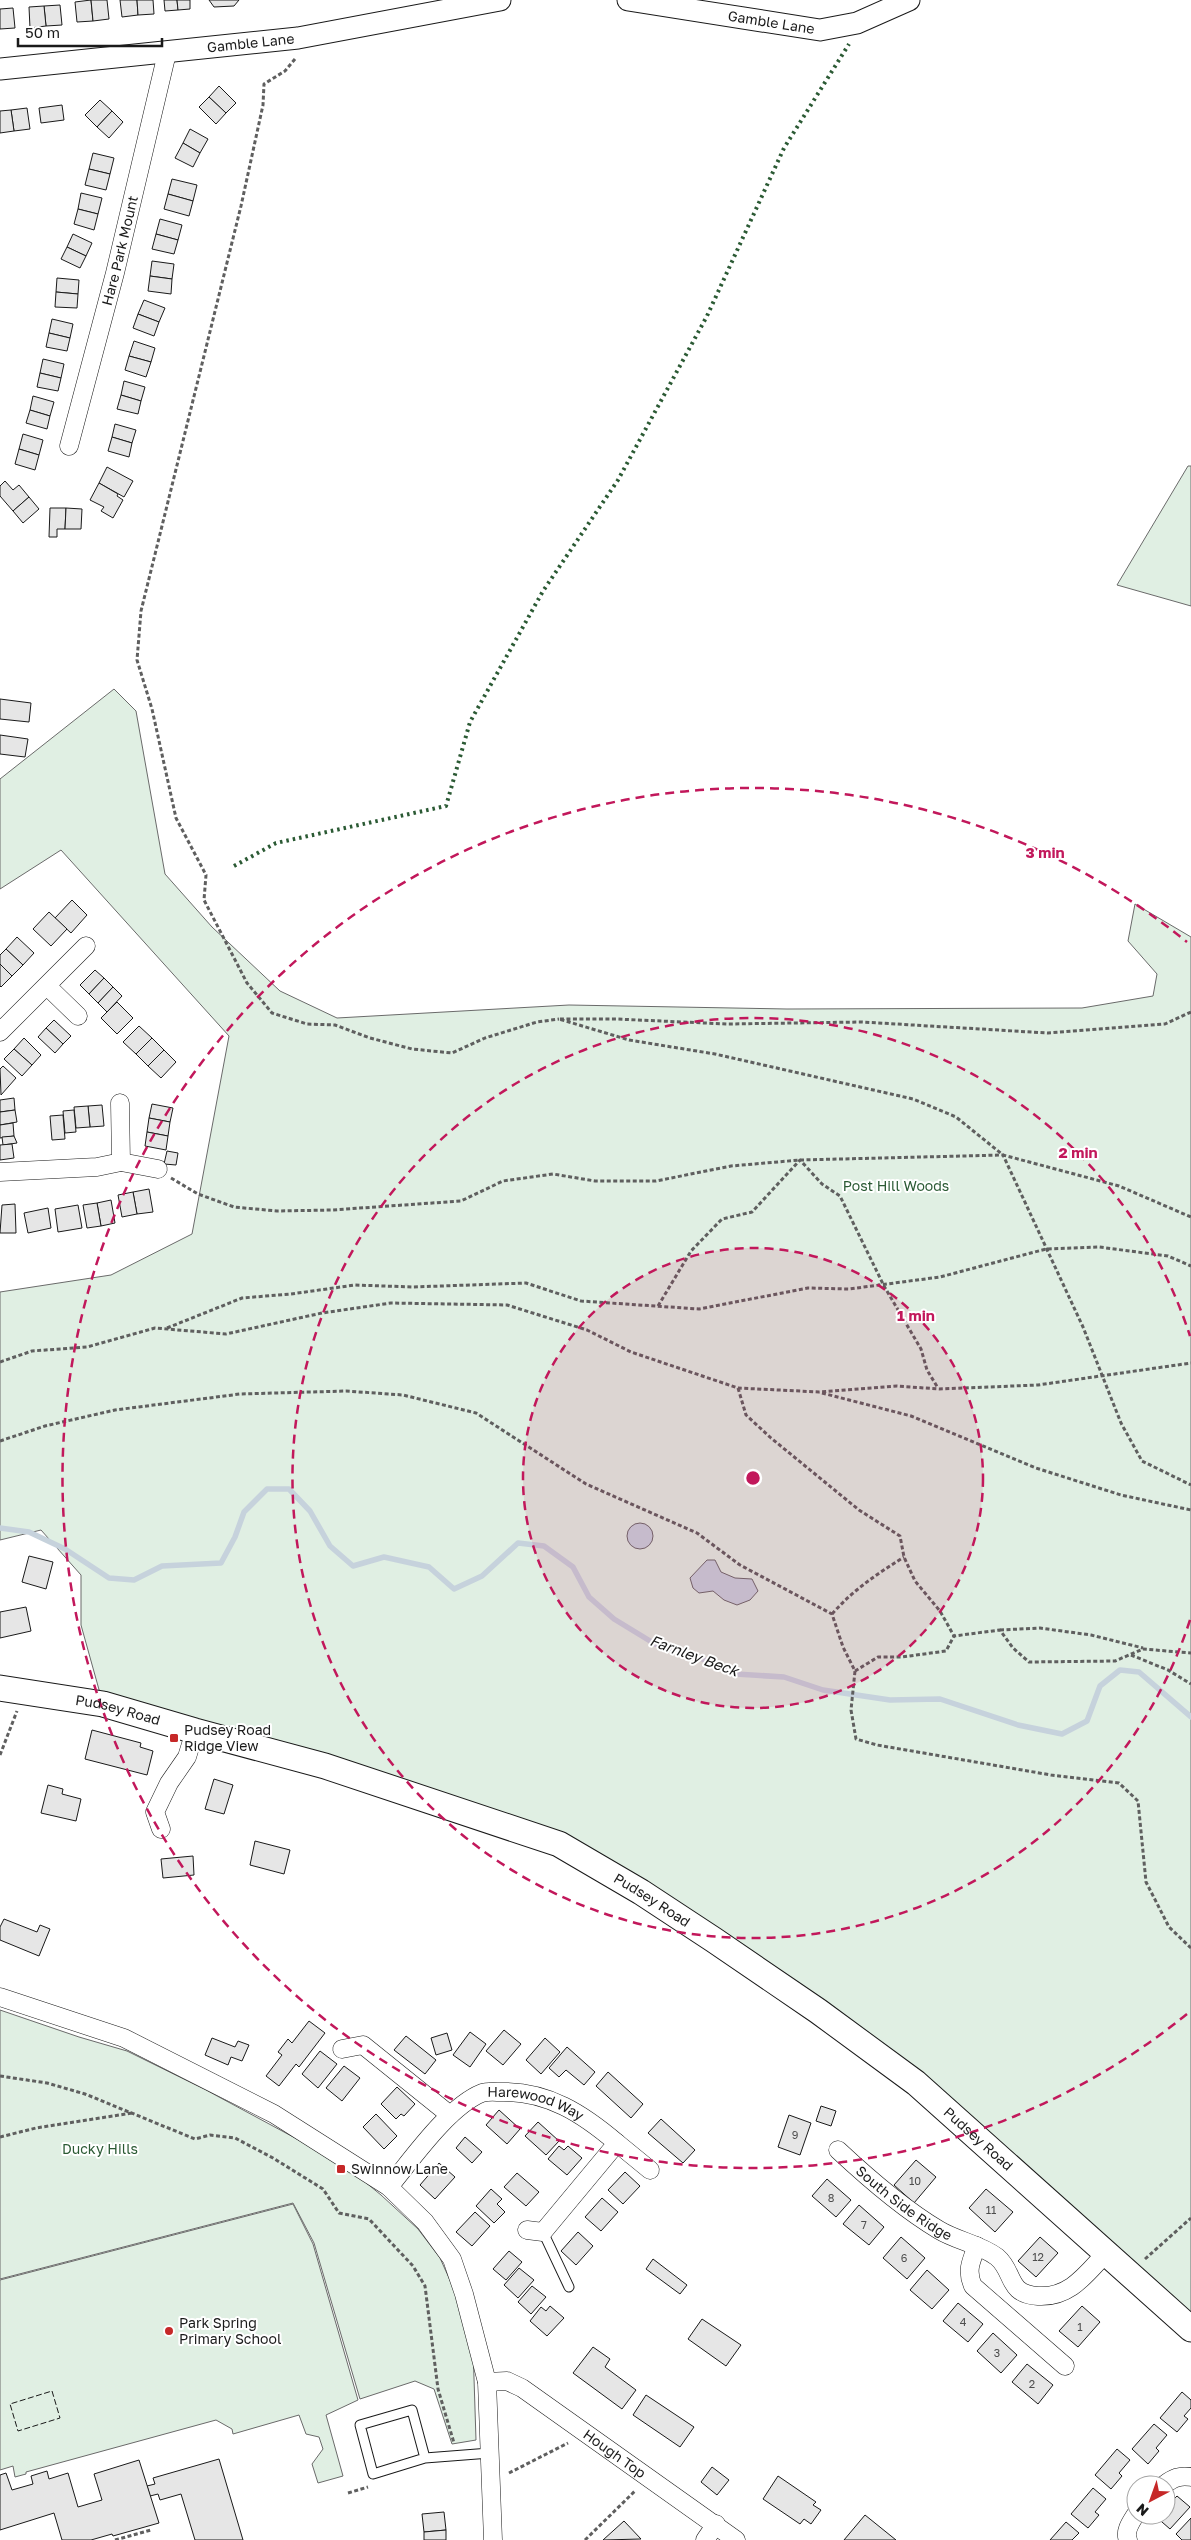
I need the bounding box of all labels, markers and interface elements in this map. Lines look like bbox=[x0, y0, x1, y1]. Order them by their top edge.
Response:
street label: Gamble Lane bbox=[727, 7, 816, 37]
scale bar bbox=[18, 15, 161, 47]
text: 50 m bbox=[25, 23, 60, 41]
street label: Gamble Lane bbox=[206, 29, 295, 55]
street label: Hare Park Mount bbox=[98, 194, 141, 307]
text: 3 min bbox=[1025, 843, 1065, 861]
text: 2 min bbox=[1058, 1143, 1098, 1161]
park label: Post Hill Woods bbox=[843, 1177, 949, 1194]
text: 1 min bbox=[897, 1306, 935, 1324]
centre of rings bbox=[744, 1469, 762, 1487]
water label: Farnley Beck bbox=[647, 1631, 742, 1681]
street label: Pudsey Road bbox=[74, 1691, 163, 1728]
place label: Pudsey Road Ridge View bbox=[184, 1721, 271, 1754]
marker: Pudsey Road Ridge View bbox=[168, 1732, 180, 1744]
street label: Pudsey Road bbox=[611, 1869, 694, 1930]
street label: Harewood Way bbox=[487, 2083, 588, 2124]
street label: Pudsey Road bbox=[941, 2103, 1017, 2174]
house number: 9 bbox=[792, 2128, 798, 2141]
park label: Ducky Hills bbox=[62, 2140, 138, 2157]
place label: Swinnow Lane bbox=[351, 2160, 448, 2177]
street label: South Side Ridge bbox=[853, 2162, 955, 2243]
marker: Swinnow Lane bbox=[335, 2163, 347, 2175]
house number: 10 bbox=[909, 2174, 921, 2187]
house number: 8 bbox=[828, 2191, 835, 2204]
house number: 11 bbox=[986, 2203, 996, 2216]
house number: 7 bbox=[861, 2218, 867, 2231]
house number: 12 bbox=[1032, 2250, 1044, 2263]
house number: 6 bbox=[901, 2251, 908, 2264]
place label: Park Spring Primary School bbox=[179, 2314, 281, 2347]
house number: 4 bbox=[960, 2315, 967, 2328]
house number: 1 bbox=[1077, 2320, 1083, 2333]
marker: Park Spring Primary School bbox=[163, 2325, 175, 2337]
house number: 3 bbox=[994, 2346, 1000, 2359]
house number: 2 bbox=[1029, 2377, 1035, 2390]
street label: Hough Top bbox=[580, 2425, 649, 2481]
north arrow bbox=[1126, 2475, 1176, 2525]
text: N bbox=[1133, 2500, 1152, 2520]

